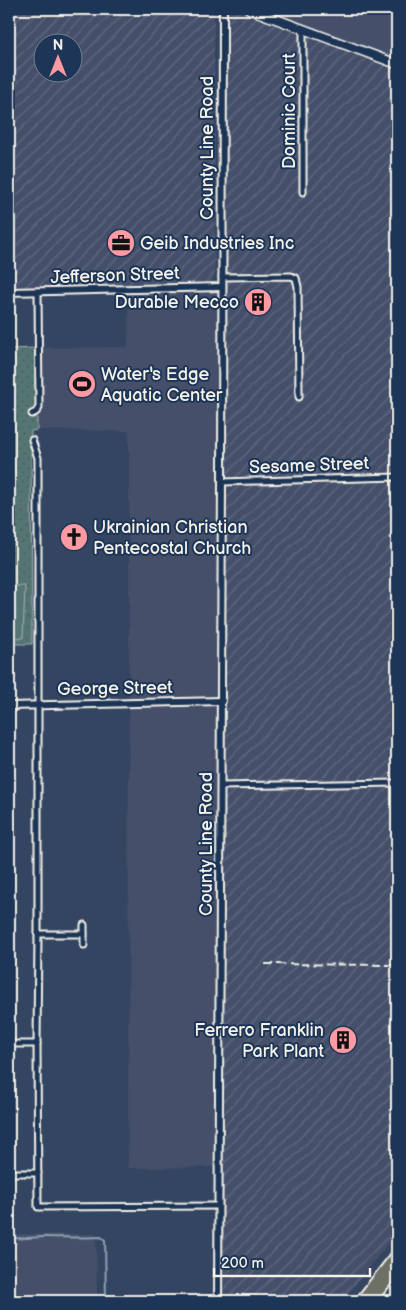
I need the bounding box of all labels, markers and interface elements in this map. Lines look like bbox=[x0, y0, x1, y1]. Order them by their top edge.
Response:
north arrow bbox=[32, 32, 82, 82]
text: N bbox=[53, 37, 63, 54]
street label: Dominic Court bbox=[279, 52, 300, 169]
street label: County Line Road bbox=[197, 76, 218, 220]
office icon: Geib Industries Inc bbox=[106, 228, 136, 258]
place label: Geib Industries Inc bbox=[140, 233, 294, 254]
street label: Jefferson Street bbox=[50, 263, 180, 288]
building icon: Durable Mecco bbox=[243, 287, 273, 317]
place label: Durable Mecco bbox=[114, 292, 239, 313]
place label: Water's Edge Aquatic Center bbox=[101, 364, 223, 406]
sports icon: Water's Edge Aquatic Center bbox=[67, 369, 97, 399]
street label: Sesame Street bbox=[249, 453, 370, 478]
place label: Ukrainian Christian Pentecostal Church bbox=[93, 517, 251, 559]
church icon: Ukrainian Christian Pentecostal Church bbox=[59, 522, 89, 552]
street label: George Street bbox=[57, 677, 173, 700]
street label: County Line Road bbox=[196, 772, 217, 916]
place label: Ferrero Franklin Park Plant bbox=[194, 1020, 324, 1062]
building icon: Ferrero Franklin Park Plant bbox=[328, 1025, 358, 1055]
scale bar bbox=[214, 1245, 370, 1277]
text: 200 m bbox=[221, 1254, 264, 1273]

